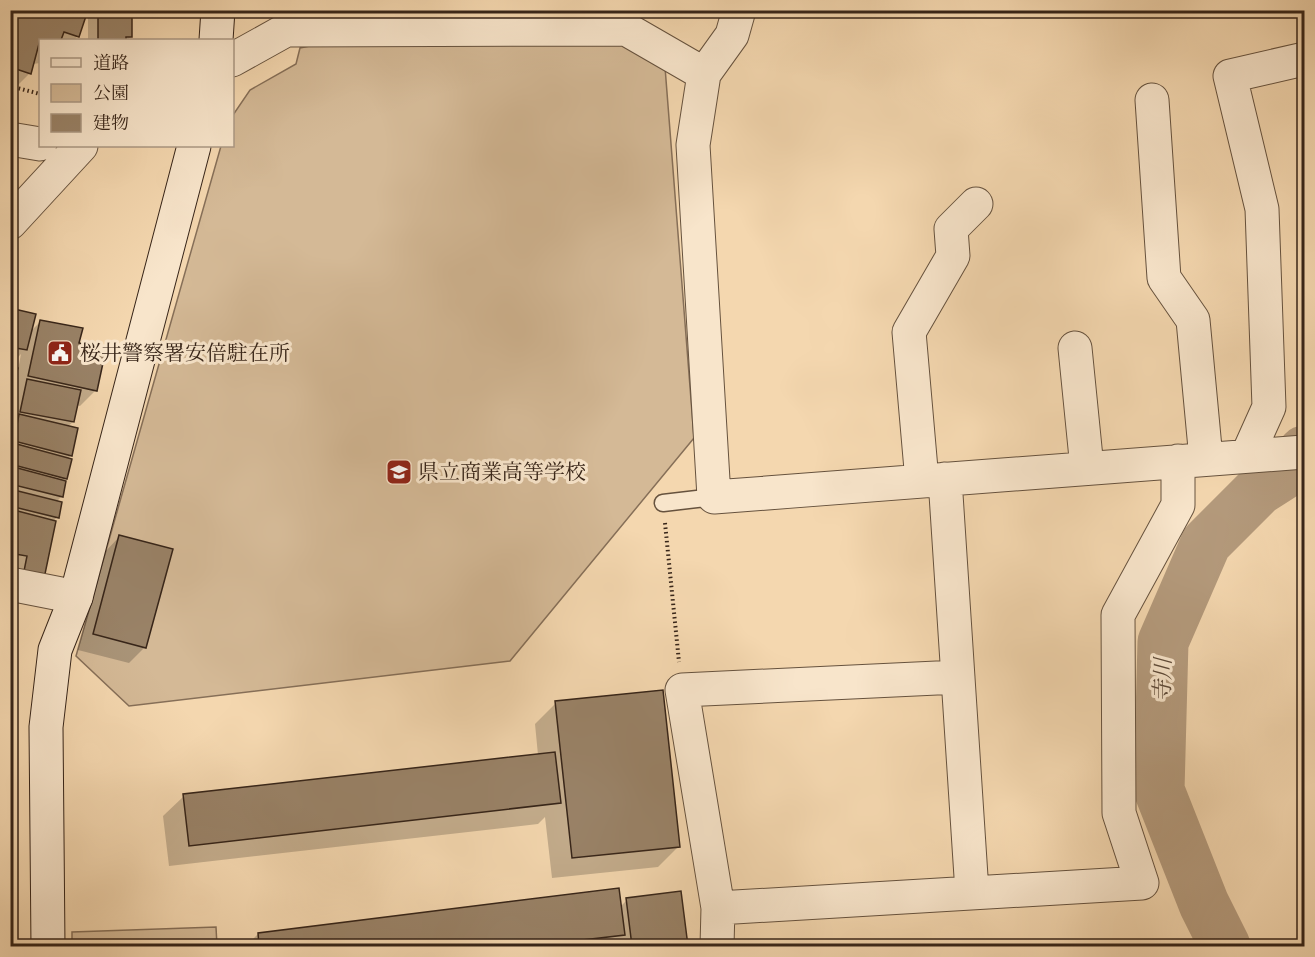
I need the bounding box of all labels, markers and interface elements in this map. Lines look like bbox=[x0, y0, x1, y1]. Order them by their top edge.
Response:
legend bbox=[39, 39, 234, 147]
text: 道路 bbox=[93, 53, 129, 73]
text: 公園 bbox=[93, 84, 129, 103]
text: 建物 bbox=[93, 113, 129, 133]
public building icon: 桜井警察署安倍駐在所 bbox=[45, 338, 75, 368]
place label: 桜井警察署安倍駐在所 bbox=[80, 342, 290, 365]
school or university icon: 県立商業高等学校 bbox=[384, 457, 414, 487]
place label: 県立商業高等学校 bbox=[418, 461, 586, 484]
water label: 寺川 bbox=[1151, 656, 1175, 702]

